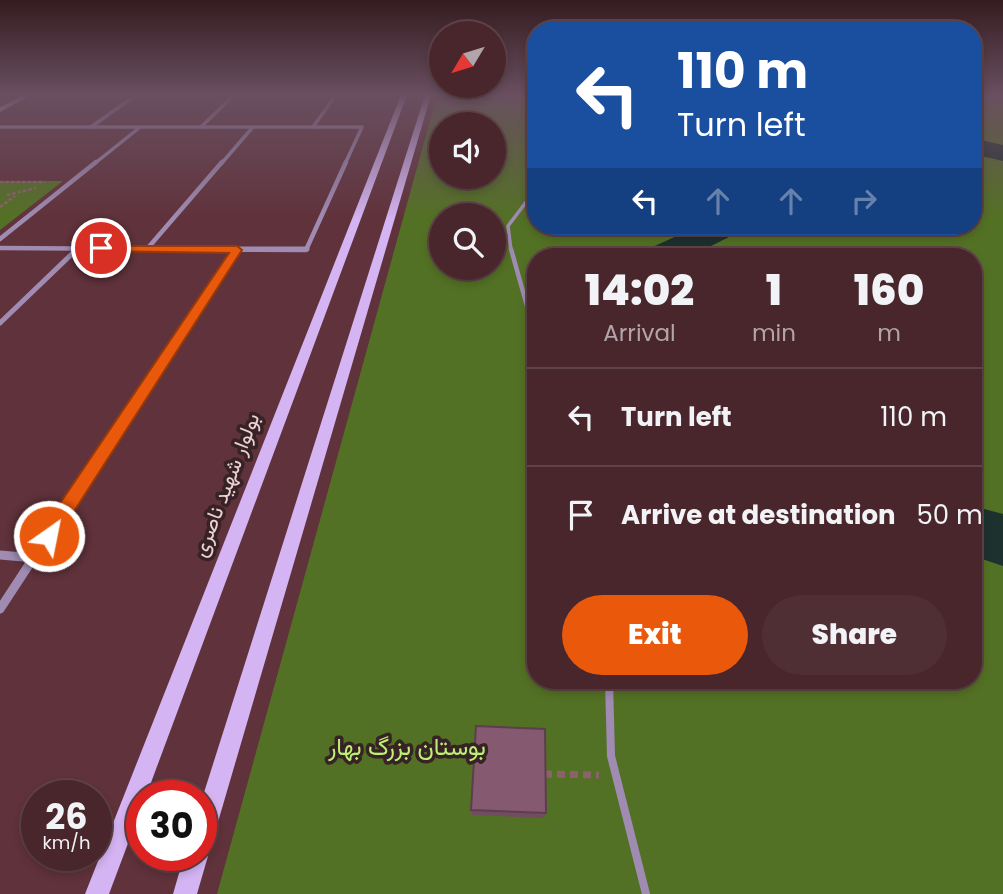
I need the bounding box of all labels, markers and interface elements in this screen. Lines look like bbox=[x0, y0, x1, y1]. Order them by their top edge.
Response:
north arrow bbox=[429, 21, 506, 98]
map controls bbox=[429, 21, 506, 280]
text: 110 m bbox=[677, 37, 808, 105]
icon: left bbox=[562, 49, 653, 140]
text: Turn left bbox=[677, 102, 806, 147]
button: sound bbox=[429, 112, 506, 189]
icon: left bbox=[626, 182, 664, 220]
icon: ahead bbox=[699, 182, 737, 220]
icon: ahead bbox=[772, 182, 810, 220]
icon: right bbox=[845, 182, 883, 220]
button: search bbox=[429, 203, 506, 280]
pin bbox=[71, 218, 131, 278]
icon: arrive bbox=[82, 229, 120, 267]
text: 14:02 bbox=[585, 261, 694, 320]
text: 1 bbox=[766, 261, 782, 320]
text: 160 bbox=[854, 261, 924, 320]
text: Arrival bbox=[603, 317, 676, 349]
text: min bbox=[752, 317, 796, 349]
text: m bbox=[877, 317, 901, 349]
icon: left bbox=[562, 398, 600, 436]
text: Turn left bbox=[621, 399, 732, 435]
text: 110 m bbox=[880, 399, 947, 435]
street label: بولوار شهید ناصری bbox=[185, 409, 266, 561]
icon: arrive bbox=[562, 496, 600, 534]
text: Arrive at destination bbox=[621, 497, 896, 533]
text: 50 m bbox=[917, 497, 983, 533]
position arrow bbox=[12, 499, 86, 573]
button: Exit bbox=[562, 595, 748, 675]
button: Share bbox=[762, 595, 947, 675]
park label: بوستان بزرگ بهار bbox=[327, 730, 486, 763]
speed limit sign: 30 bbox=[126, 780, 217, 871]
text: 26 bbox=[45, 792, 88, 841]
text: km/h bbox=[43, 830, 90, 855]

